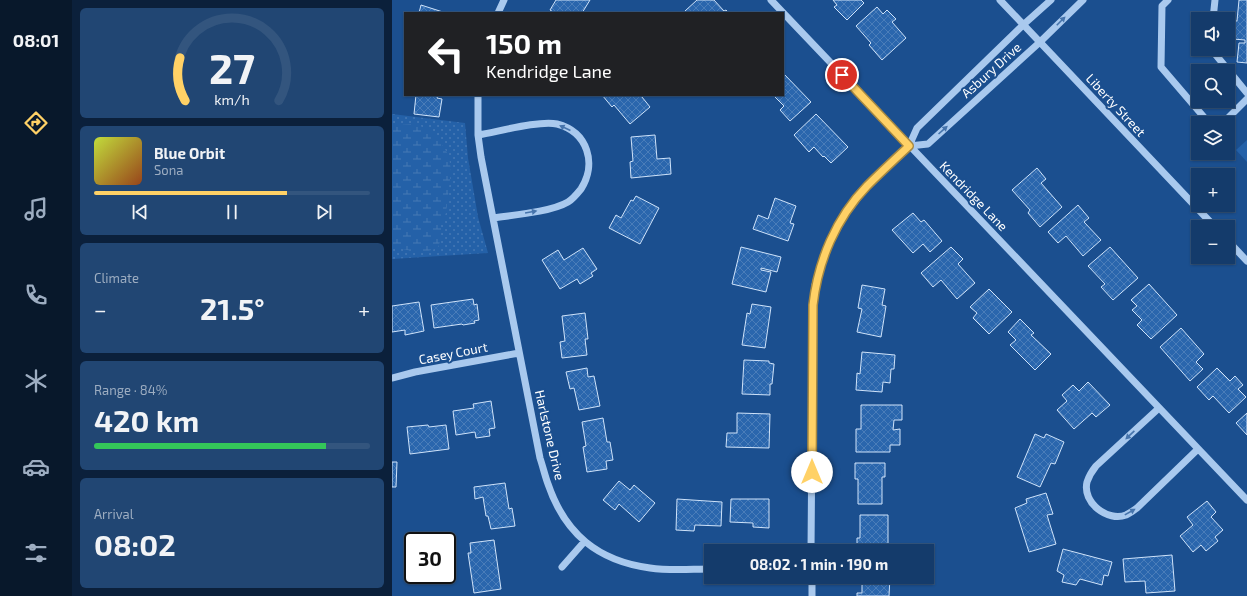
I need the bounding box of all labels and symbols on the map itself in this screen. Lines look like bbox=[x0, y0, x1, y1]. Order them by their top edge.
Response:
one-way arrow bbox=[1056, 16, 1066, 26]
street label: Asbury Drive bbox=[958, 39, 1024, 101]
pin bbox=[825, 58, 859, 92]
street label: Liberty Street bbox=[1083, 70, 1149, 140]
one-way arrow bbox=[559, 125, 571, 131]
one-way arrow bbox=[938, 125, 948, 135]
street label: Kendridge Lane bbox=[937, 158, 1011, 234]
one-way arrow bbox=[525, 208, 538, 214]
street label: Casey Court bbox=[417, 338, 489, 368]
street label: Harlstone Drive bbox=[532, 388, 568, 482]
one-way arrow bbox=[1125, 430, 1135, 439]
position arrow bbox=[791, 451, 833, 493]
one-way arrow bbox=[1124, 508, 1136, 515]
speed limit sign: 30 bbox=[404, 532, 456, 584]

